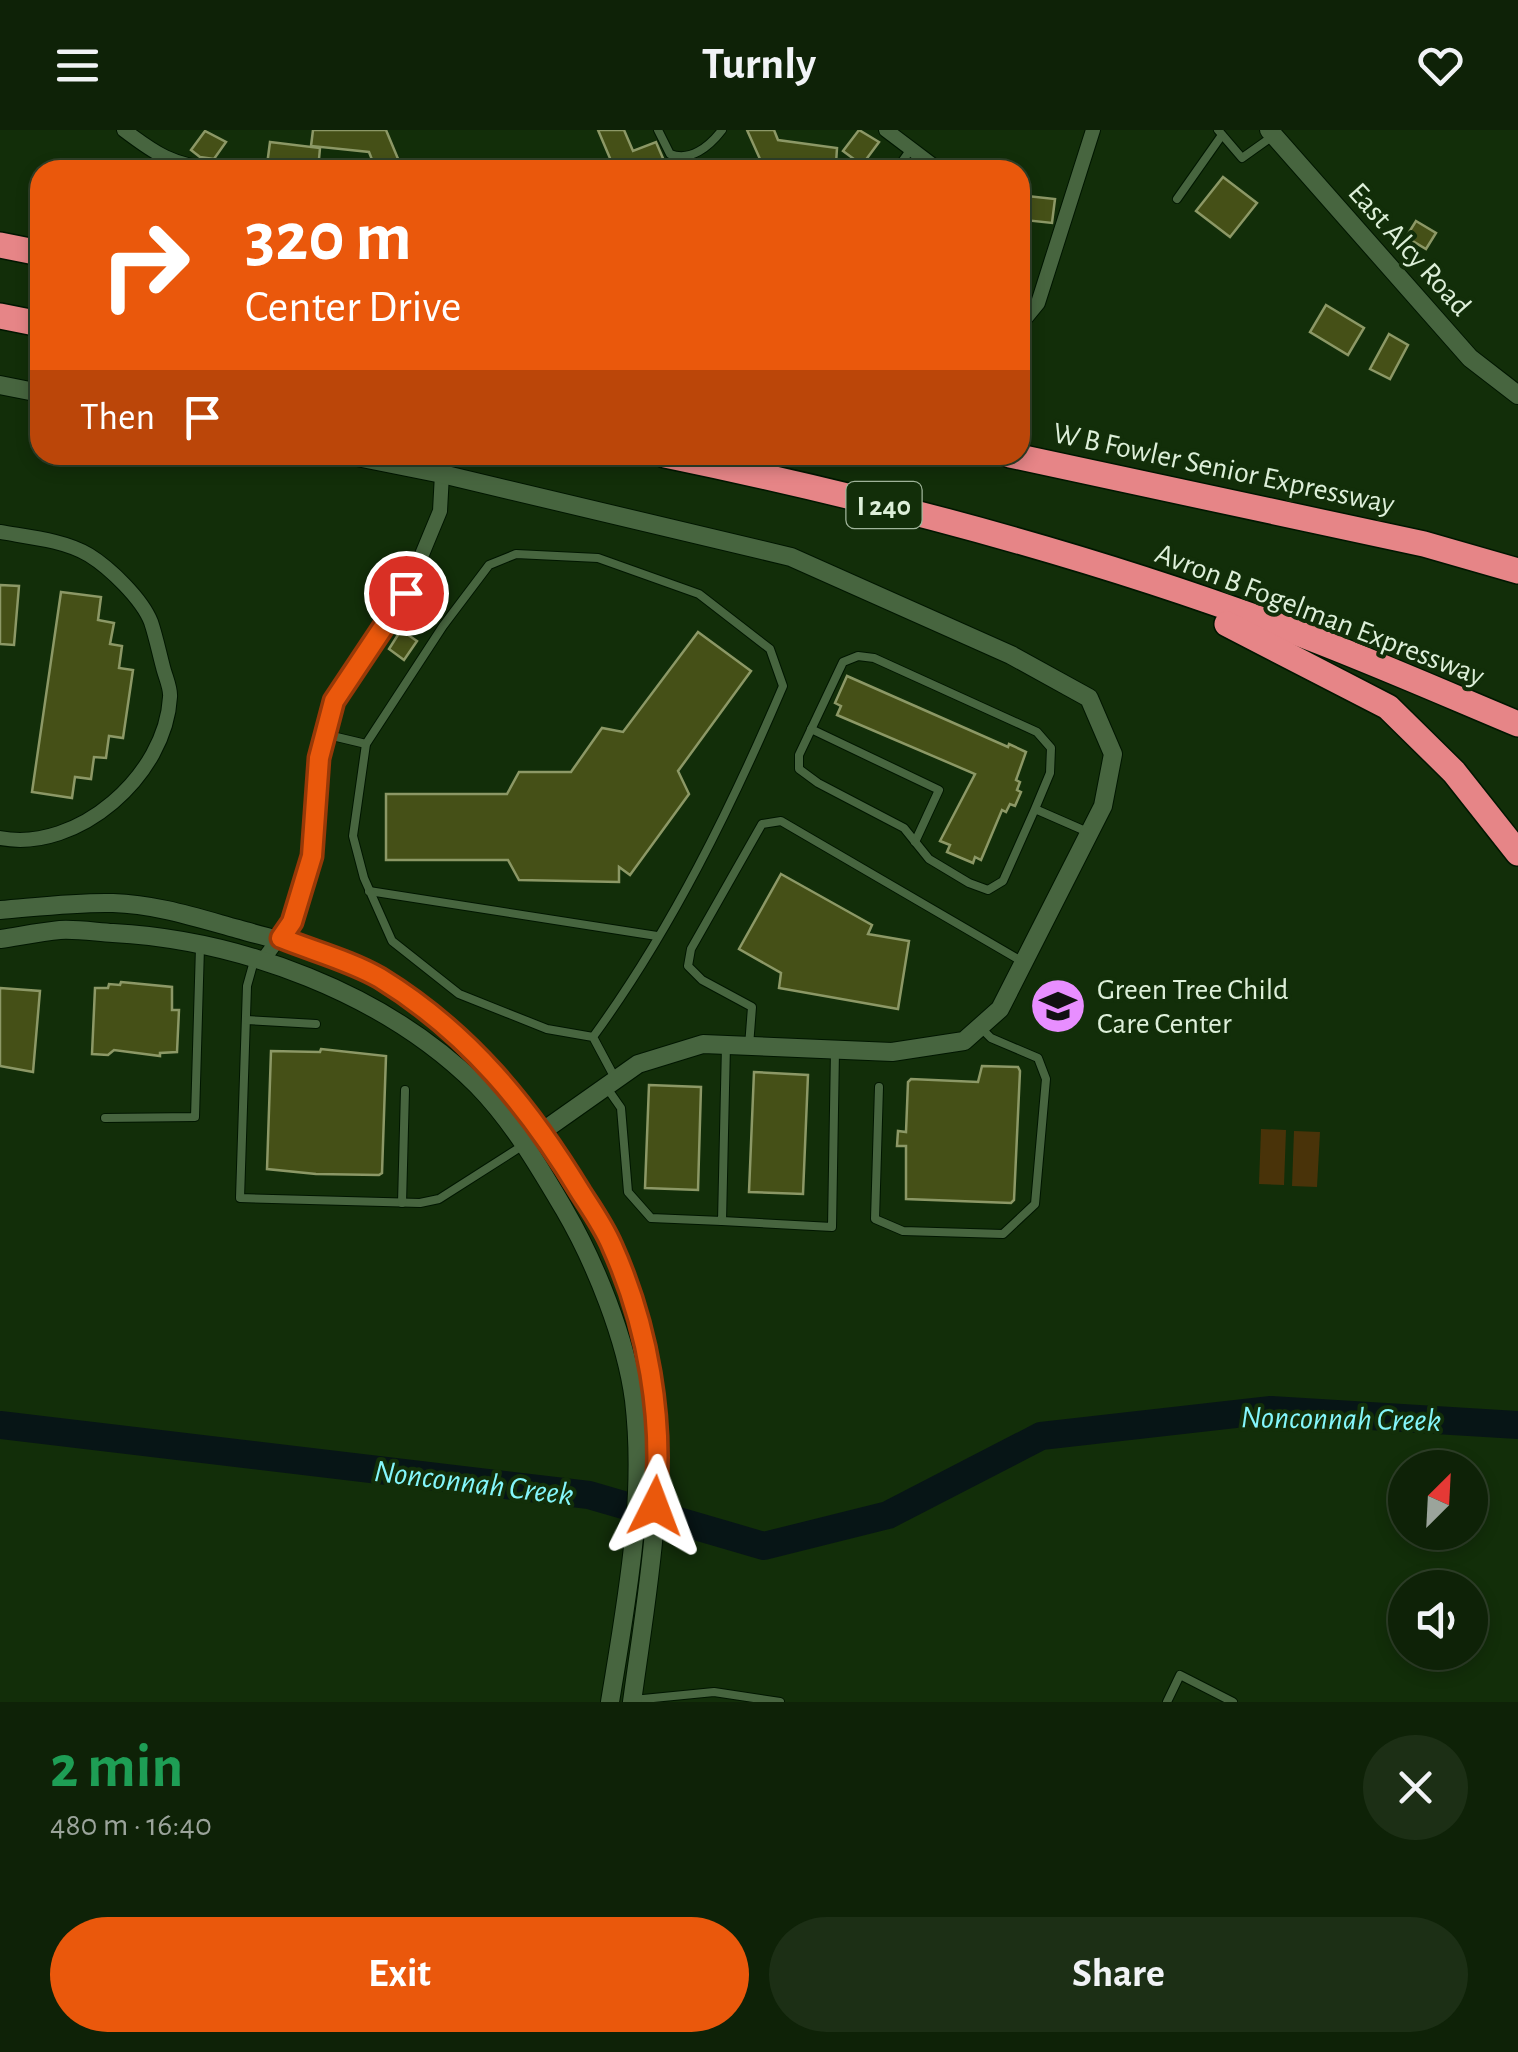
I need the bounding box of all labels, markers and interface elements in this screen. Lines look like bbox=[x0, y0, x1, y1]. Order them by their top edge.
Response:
icon: menu bbox=[50, 38, 105, 93]
icon: heart bbox=[1413, 38, 1468, 93]
text: Turnly bbox=[702, 42, 816, 87]
street label: East Alcy Road bbox=[1342, 178, 1476, 322]
icon: right bbox=[80, 200, 210, 330]
text: 320 m bbox=[245, 203, 412, 273]
text: Center Drive bbox=[245, 285, 462, 330]
icon: arrive bbox=[175, 390, 230, 445]
text: Then bbox=[80, 399, 155, 437]
street label: W B Fowler Senior Expressway bbox=[1050, 418, 1398, 520]
road number: I 240 bbox=[846, 482, 922, 528]
street label: Avron B Fogelman Expressway bbox=[1151, 538, 1488, 692]
pin bbox=[364, 551, 449, 636]
icon: arrive bbox=[379, 566, 434, 621]
place label: Green Tree Child Care Center bbox=[1097, 975, 1289, 1039]
school or university icon: Green Tree Child Care Center bbox=[1028, 976, 1088, 1036]
water label: Nonconnah Creek bbox=[1240, 1401, 1442, 1437]
north arrow bbox=[1388, 1450, 1488, 1550]
map controls bbox=[1388, 1450, 1488, 1670]
position arrow bbox=[603, 1454, 707, 1558]
water label: Nonconnah Creek bbox=[372, 1455, 575, 1511]
button: sound bbox=[1388, 1570, 1488, 1670]
button: close bbox=[1363, 1735, 1468, 1840]
text: 2 min bbox=[50, 1738, 183, 1798]
text: 480 m · 16:40 bbox=[50, 1809, 212, 1841]
button: Exit bbox=[50, 1917, 749, 2032]
button: Share bbox=[769, 1917, 1468, 2032]

